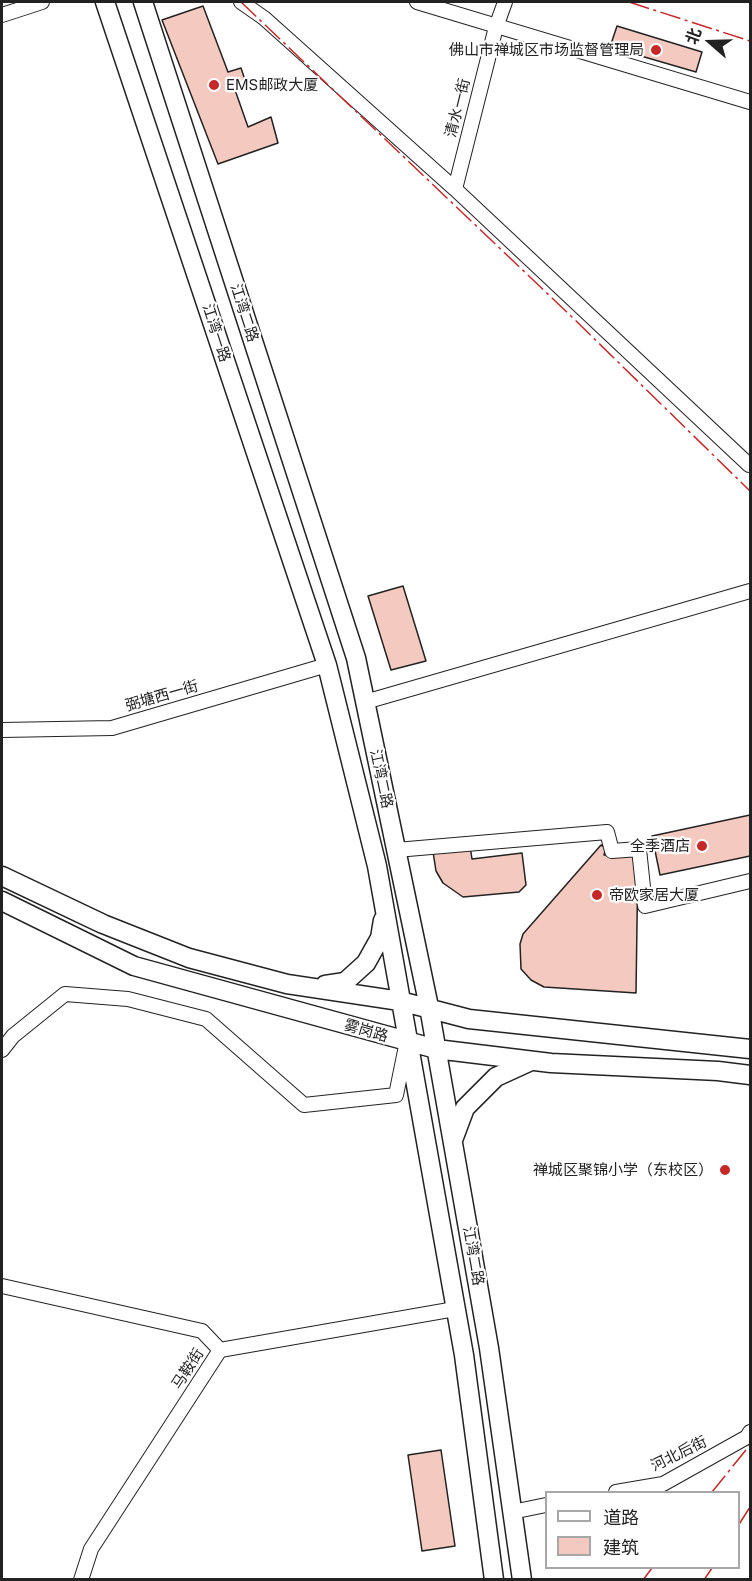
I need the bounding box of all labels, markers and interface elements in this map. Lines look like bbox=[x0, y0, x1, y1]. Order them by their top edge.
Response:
north arrow bbox=[680, 12, 740, 72]
text: 北 bbox=[681, 25, 705, 47]
place label: 佛山市禅城区市场监督管理局 bbox=[449, 41, 644, 59]
marker: 佛山市禅城区市场监督管理局 bbox=[649, 43, 663, 57]
place label: EMS邮政大厦 bbox=[226, 76, 318, 94]
street label: 清水一街 bbox=[442, 77, 474, 139]
marker: EMS邮政大厦 bbox=[207, 78, 221, 92]
street label: 江湾二路 bbox=[226, 282, 262, 344]
street label: 江湾一路 bbox=[198, 302, 234, 364]
street label: 弼塘西一街 bbox=[123, 677, 201, 715]
street label: 江湾二路 bbox=[366, 748, 396, 810]
place label: 全季酒店 bbox=[630, 837, 690, 855]
marker: 全季酒店 bbox=[695, 839, 709, 853]
place label: 帝欧家居大厦 bbox=[609, 886, 699, 904]
marker: 帝欧家居大厦 bbox=[590, 888, 604, 902]
street label: 雾岗路 bbox=[342, 1016, 390, 1046]
place label: 禅城区聚锦小学（东校区） bbox=[533, 1161, 713, 1179]
marker: 禅城区聚锦小学（东校区） bbox=[718, 1163, 732, 1177]
street label: 江湾二路 bbox=[459, 1225, 487, 1287]
street label: 马鞍街 bbox=[168, 1345, 208, 1393]
street label: 河北后街 bbox=[648, 1433, 710, 1475]
legend bbox=[545, 1491, 740, 1569]
text: 道路 bbox=[603, 1507, 639, 1528]
text: 建筑 bbox=[603, 1537, 639, 1558]

